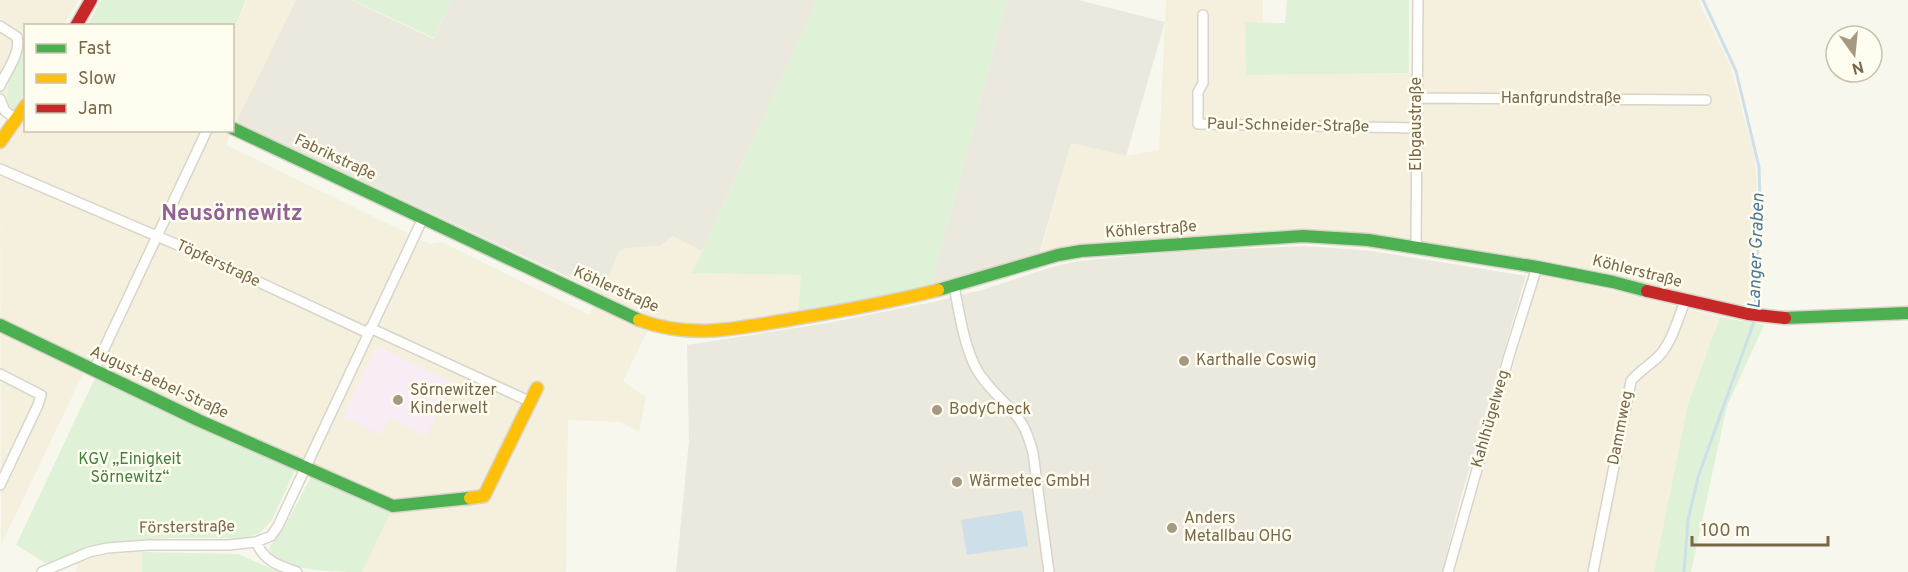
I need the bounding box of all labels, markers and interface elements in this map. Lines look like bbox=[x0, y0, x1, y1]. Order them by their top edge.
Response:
legend bbox=[24, 24, 234, 132]
north arrow bbox=[1824, 24, 1884, 84]
text: Fast bbox=[78, 38, 111, 61]
text: N bbox=[1849, 55, 1866, 78]
text: Slow bbox=[78, 68, 116, 91]
street label: Elbgaustraße bbox=[1407, 77, 1427, 171]
street label: Hanfgrundstraße bbox=[1501, 89, 1621, 109]
text: Jam bbox=[78, 98, 113, 121]
street label: Paul-Schneider-Straße bbox=[1207, 115, 1369, 137]
street label: Fabrikstraße bbox=[291, 130, 379, 186]
water label: Langer Graben bbox=[1743, 193, 1771, 309]
district label: Neusörnewitz bbox=[161, 201, 303, 228]
street label: Köhlerstraße bbox=[1105, 217, 1197, 243]
street label: Töpferstraße bbox=[173, 236, 263, 292]
street label: Köhlerstraße bbox=[1590, 251, 1684, 293]
street label: Köhlerstraße bbox=[570, 262, 662, 318]
street label: August-Bebel-Straße bbox=[86, 342, 232, 424]
place label: Karthalle Coswig bbox=[1196, 351, 1316, 371]
marker: Karthalle Coswig bbox=[1177, 354, 1191, 368]
street label: Kahlhügelweg bbox=[1467, 368, 1515, 470]
place label: Sörnewitzer Kinderwelt bbox=[410, 381, 497, 419]
street label: Dammweg bbox=[1604, 389, 1638, 467]
marker: Sörnewitzer Kinderwelt bbox=[391, 393, 405, 407]
place label: BodyCheck bbox=[949, 400, 1031, 420]
marker: BodyCheck bbox=[930, 403, 944, 417]
park label: KGV „Einigkeit Sörnewitz“ bbox=[78, 450, 182, 488]
place label: Wärmetec GmbH bbox=[969, 472, 1090, 492]
marker: Wärmetec GmbH bbox=[950, 475, 964, 489]
place label: Anders Metallbau OHG bbox=[1184, 509, 1292, 547]
scale bar bbox=[1692, 509, 1828, 547]
street label: Försterstraße bbox=[139, 517, 235, 539]
text: 100 m bbox=[1701, 520, 1750, 543]
marker: Anders Metallbau OHG bbox=[1165, 521, 1179, 535]

